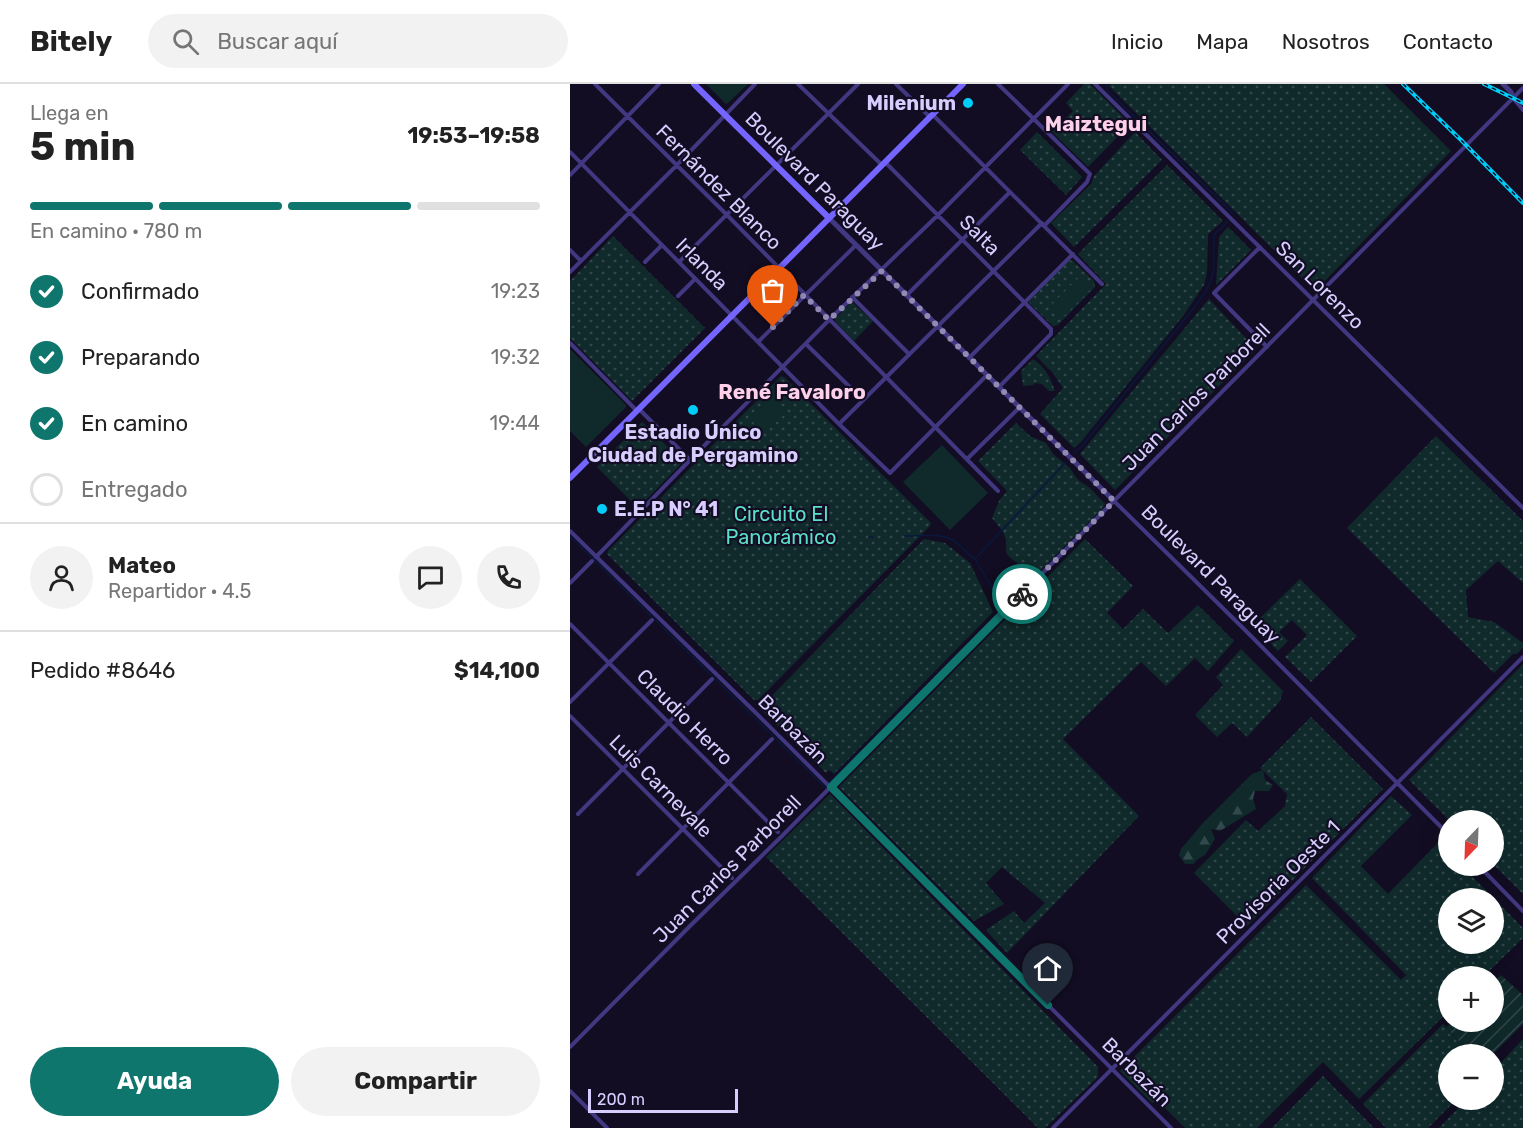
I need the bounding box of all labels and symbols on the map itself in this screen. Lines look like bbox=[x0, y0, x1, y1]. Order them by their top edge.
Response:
place label: Milenium bbox=[866, 91, 956, 115]
marker: Milenium bbox=[961, 96, 975, 110]
street label: Boulevard Paraguay bbox=[741, 107, 889, 255]
district label: Maiztegui bbox=[1045, 111, 1147, 136]
street label: Fernández Blanco bbox=[651, 119, 787, 255]
street label: Salta bbox=[955, 210, 1005, 260]
street label: Irlanda bbox=[671, 233, 733, 295]
street label: San Lorenzo bbox=[1271, 236, 1369, 334]
pin bbox=[747, 265, 798, 327]
street label: Juan Carlos Parborell bbox=[1117, 318, 1275, 476]
district label: René Favaloro bbox=[718, 379, 866, 404]
marker: Estadio Único Ciudad de Pergamino bbox=[686, 403, 700, 417]
place label: Estadio Único Ciudad de Pergamino bbox=[588, 420, 798, 467]
place label: E.E.P N° 41 bbox=[614, 497, 718, 521]
street label: Boulevard Paraguay bbox=[1137, 500, 1285, 648]
marker: E.E.P N° 41 bbox=[595, 502, 609, 516]
park label: Circuito El Panorámico bbox=[726, 502, 836, 549]
courier bbox=[992, 564, 1052, 624]
street label: Claudio Herro bbox=[632, 664, 738, 770]
street label: Barbazán bbox=[753, 689, 833, 769]
street label: Luis Carnevale bbox=[605, 730, 717, 842]
street label: Juan Carlos Parborell bbox=[648, 790, 806, 948]
north arrow bbox=[1438, 810, 1504, 876]
street label: Provisoria Oeste 1 bbox=[1211, 815, 1345, 949]
pin bbox=[1022, 943, 1073, 1005]
street label: Barbazán bbox=[1097, 1032, 1177, 1112]
scale bar bbox=[588, 1086, 738, 1114]

